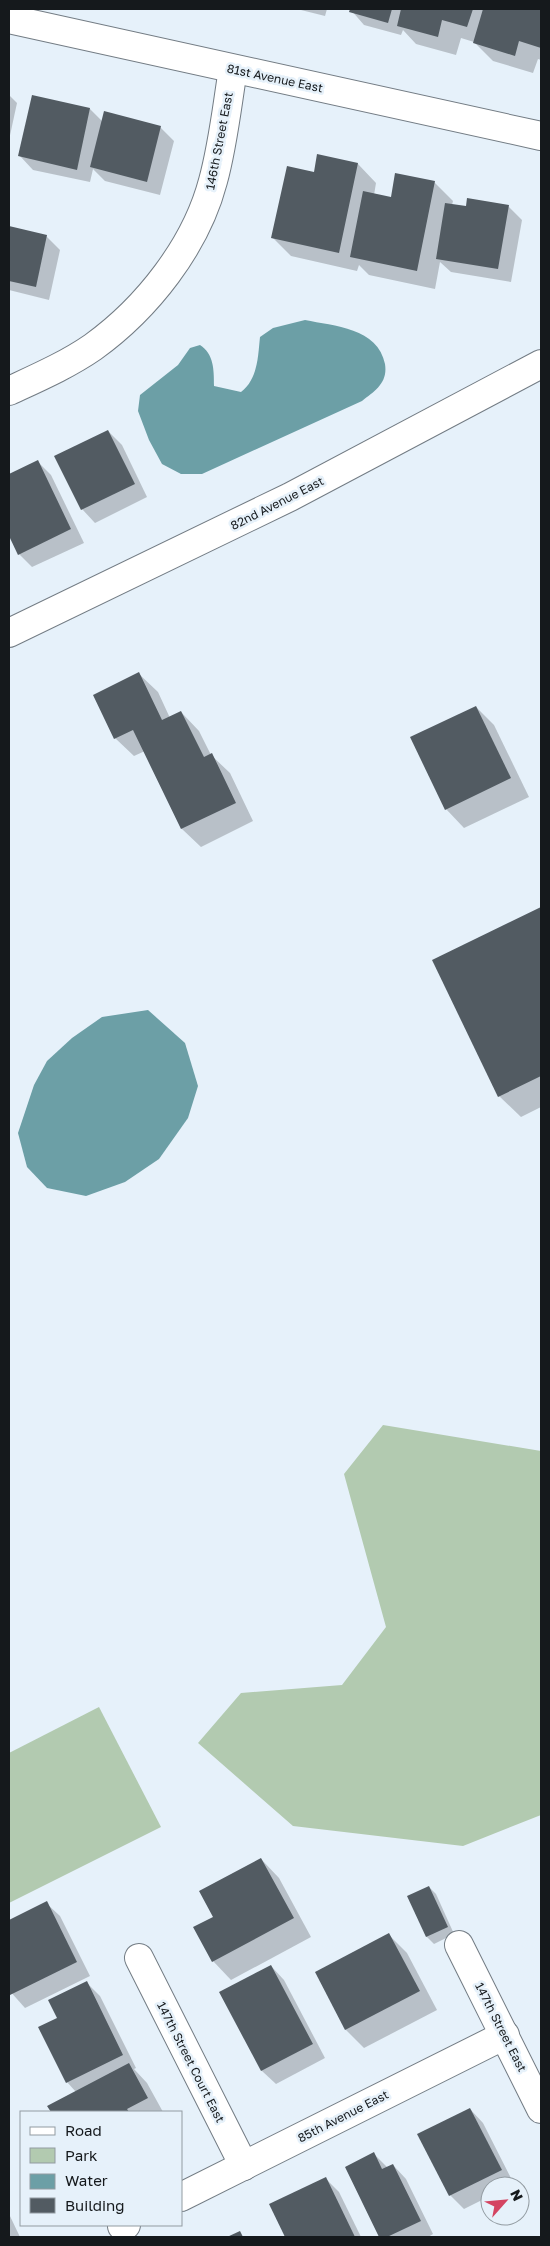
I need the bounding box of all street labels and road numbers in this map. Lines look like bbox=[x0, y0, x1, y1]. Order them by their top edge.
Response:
street label: 81st Avenue East bbox=[226, 60, 325, 96]
street label: 146th Street East bbox=[202, 91, 236, 191]
street label: 82nd Avenue East bbox=[228, 473, 326, 533]
street label: 147th Street East bbox=[472, 1980, 530, 2074]
street label: 147th Street Court East bbox=[154, 1999, 228, 2125]
street label: 85th Avenue East bbox=[295, 2087, 391, 2145]

